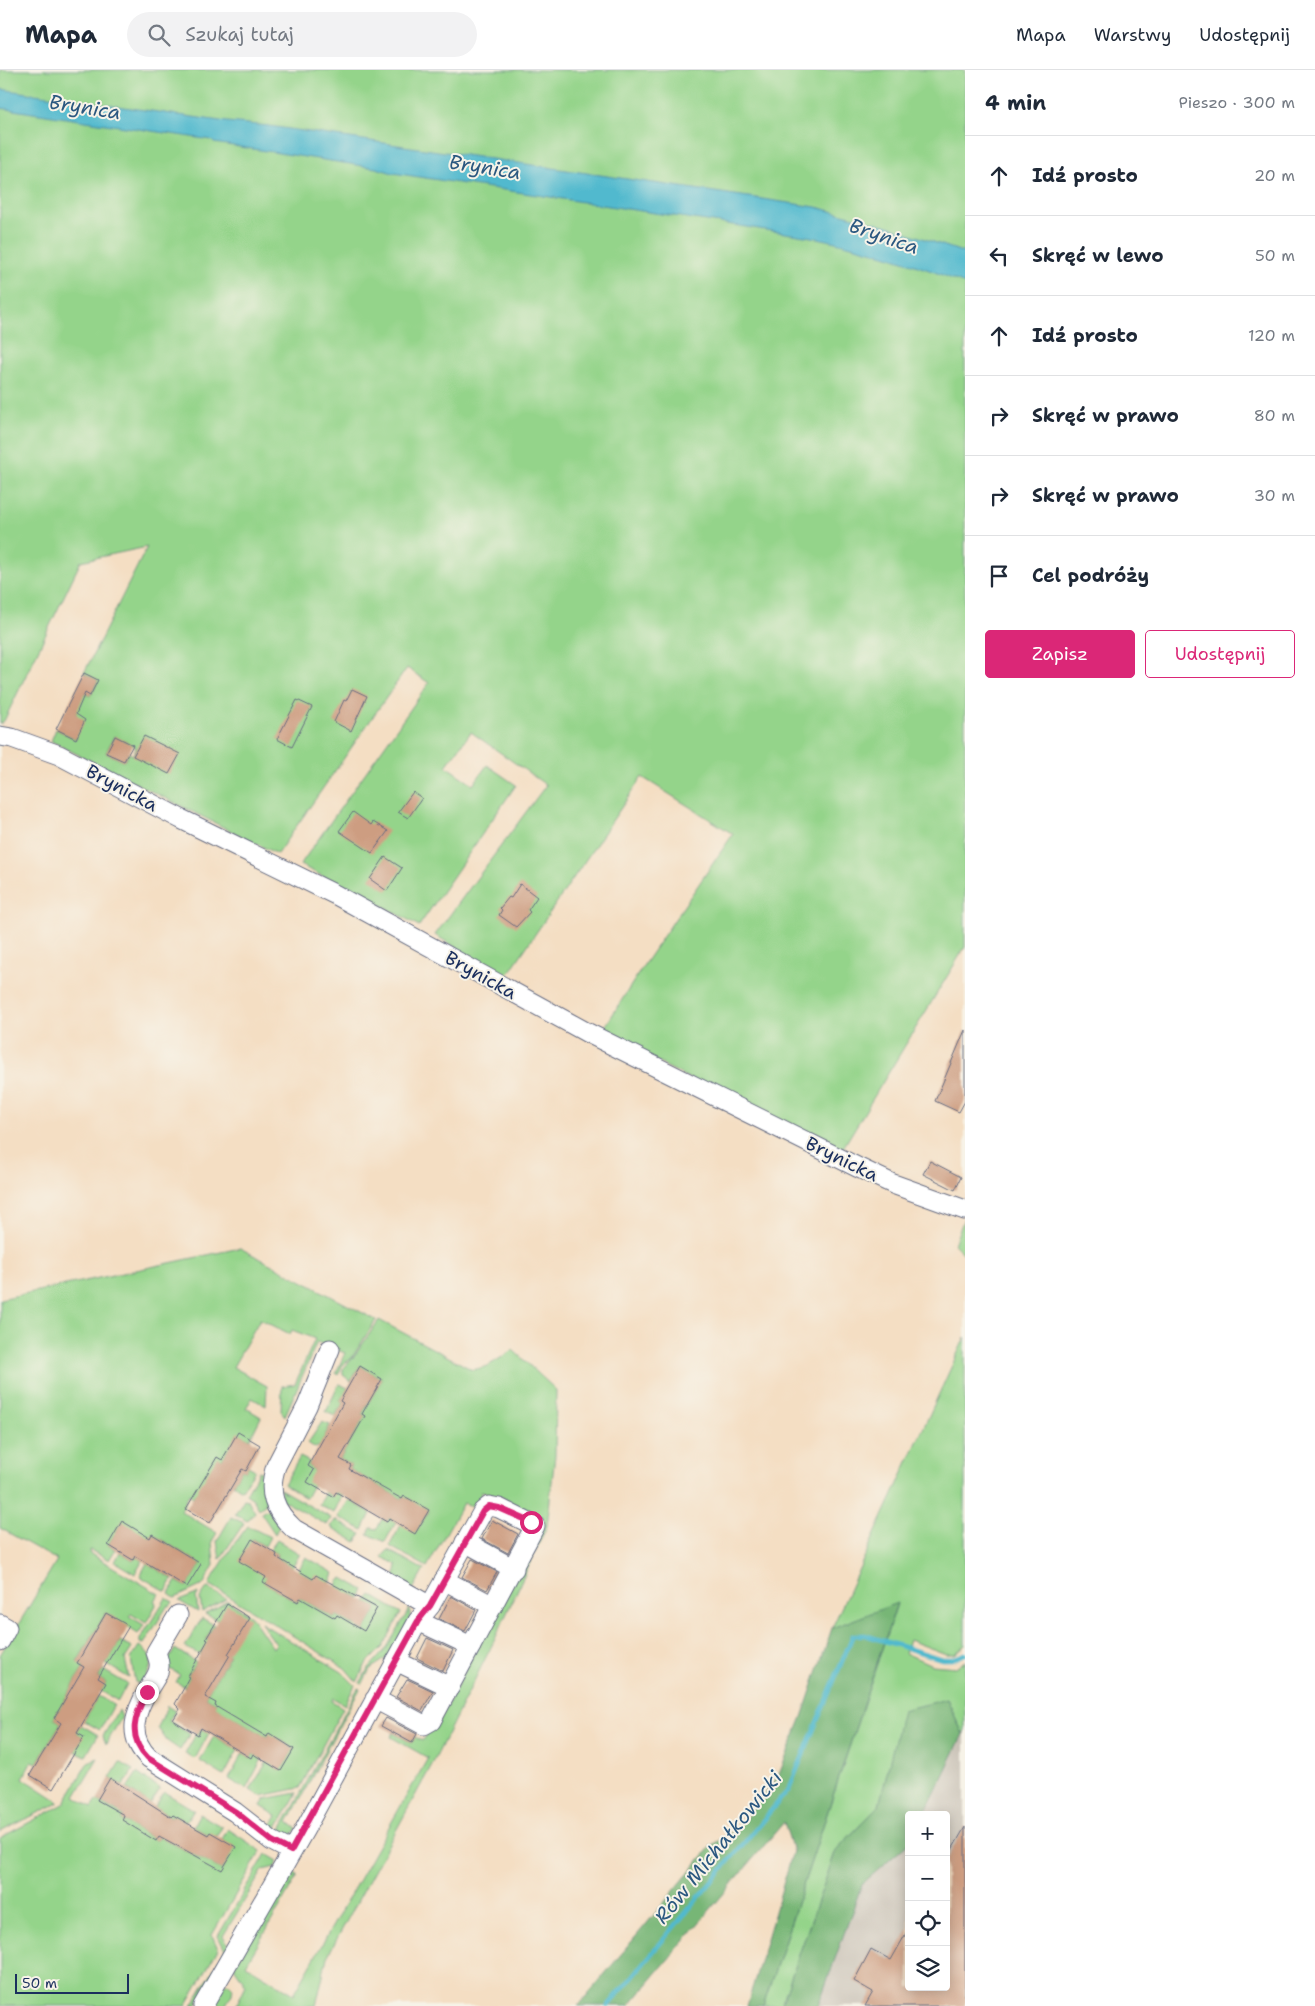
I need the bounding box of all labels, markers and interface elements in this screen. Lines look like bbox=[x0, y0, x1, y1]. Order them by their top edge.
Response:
search box bbox=[127, 12, 477, 57]
text: Mapa bbox=[25, 19, 97, 51]
icon: search bbox=[145, 21, 173, 49]
text: Szukaj tutaj bbox=[185, 22, 294, 47]
text: Mapa bbox=[1016, 23, 1066, 47]
text: Warstwy bbox=[1094, 23, 1171, 47]
text: Udostępnij bbox=[1199, 23, 1290, 47]
water label: Brynica bbox=[47, 89, 123, 125]
text: 4 min bbox=[985, 89, 1046, 117]
text: Pieszo · 300 m bbox=[1178, 92, 1295, 113]
water label: Brynica bbox=[447, 149, 523, 185]
icon: ahead bbox=[985, 162, 1013, 190]
text: Idź prosto bbox=[1032, 163, 1138, 188]
text: 20 m bbox=[1254, 165, 1295, 186]
water label: Brynica bbox=[846, 212, 922, 260]
icon: left bbox=[985, 242, 1013, 270]
text: Skręć w lewo bbox=[1032, 243, 1164, 268]
text: 50 m bbox=[1255, 245, 1295, 266]
icon: ahead bbox=[985, 322, 1013, 350]
text: Idź prosto bbox=[1032, 323, 1138, 348]
text: 120 m bbox=[1248, 325, 1295, 346]
icon: right bbox=[985, 402, 1013, 430]
text: Skręć w prawo bbox=[1032, 403, 1179, 428]
text: 80 m bbox=[1254, 405, 1295, 426]
icon: right bbox=[985, 482, 1013, 510]
text: Skręć w prawo bbox=[1032, 483, 1179, 508]
text: 30 m bbox=[1254, 485, 1295, 506]
icon: arrive bbox=[985, 562, 1013, 590]
text: Cel podróży bbox=[1032, 563, 1149, 588]
button: Zapisz bbox=[985, 630, 1135, 678]
button: Udostępnij bbox=[1145, 630, 1295, 678]
street label: Brynicka bbox=[82, 759, 163, 817]
street label: Brynicka bbox=[441, 945, 521, 1005]
street label: Brynicka bbox=[801, 1131, 883, 1187]
route start bbox=[520, 1511, 543, 1534]
route end bbox=[136, 1681, 159, 1704]
water label: Rów Michałkowicki bbox=[648, 1765, 788, 1929]
map controls bbox=[905, 1811, 950, 1991]
button: + bbox=[905, 1811, 950, 1856]
button: − bbox=[905, 1856, 950, 1901]
button: locate bbox=[905, 1901, 950, 1946]
button: layers bbox=[905, 1946, 950, 1991]
scale bar bbox=[15, 1971, 129, 1994]
text: 50 m bbox=[22, 1974, 57, 1992]

